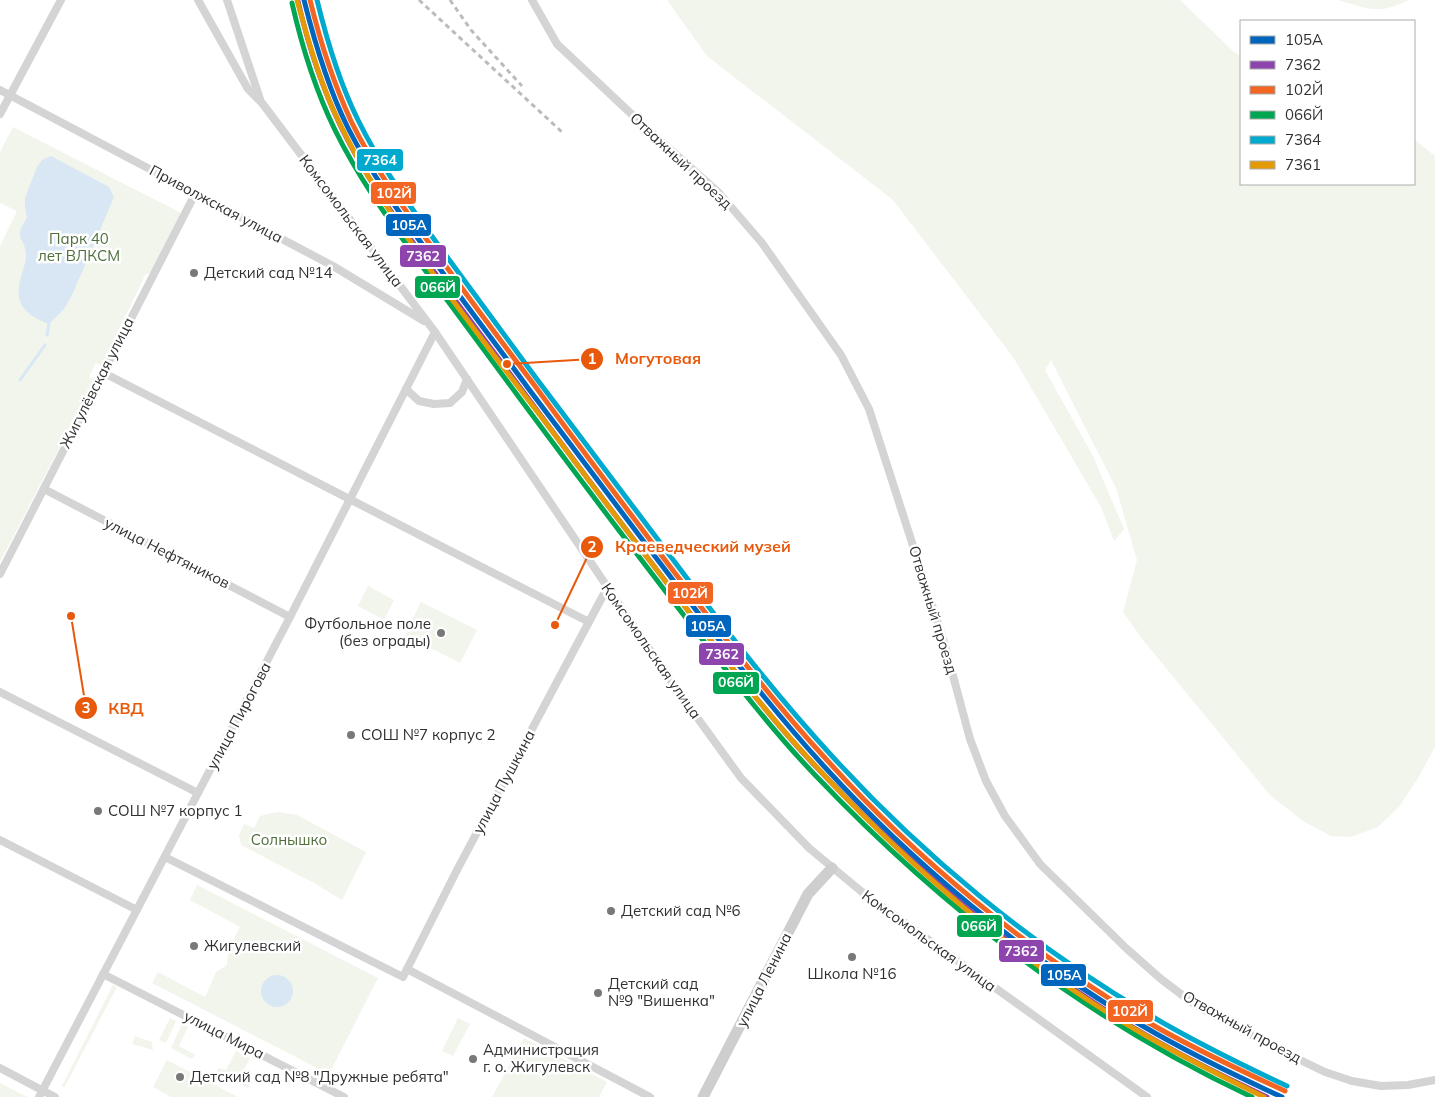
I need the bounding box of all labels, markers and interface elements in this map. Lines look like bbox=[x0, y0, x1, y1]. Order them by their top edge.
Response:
legend bbox=[1240, 20, 1415, 185]
text: 105А bbox=[1285, 30, 1323, 49]
text: 7362 bbox=[1285, 55, 1321, 74]
text: 102Й bbox=[1285, 80, 1323, 99]
text: 066Й bbox=[1285, 105, 1323, 124]
street label: Отважный проезд bbox=[626, 108, 736, 213]
text: 7364 bbox=[1285, 130, 1321, 149]
line badge: 7364 bbox=[356, 148, 404, 172]
street label: Комсомольская улица bbox=[295, 151, 407, 291]
text: 7364 bbox=[363, 151, 397, 169]
text: 7361 bbox=[1285, 155, 1321, 174]
street label: Приволжская улица bbox=[146, 160, 286, 247]
line badge: 102Й bbox=[370, 181, 417, 205]
text: 102Й bbox=[376, 184, 412, 202]
line badge: 105А bbox=[385, 213, 432, 237]
text: 105А bbox=[391, 216, 427, 234]
park label: Парк 40 лет ВЛКСМ bbox=[38, 229, 120, 265]
line badge: 7362 bbox=[399, 244, 447, 268]
text: 7362 bbox=[406, 247, 440, 265]
place label: Детский сад №14 bbox=[204, 263, 333, 282]
marker: Детский сад №14 bbox=[188, 267, 200, 279]
line badge: 066Й bbox=[414, 275, 461, 299]
text: 066Й bbox=[420, 278, 456, 296]
street label: Жигулёвская улица bbox=[55, 314, 138, 451]
callout: Могутовая bbox=[580, 343, 711, 374]
text: Могутовая bbox=[615, 348, 701, 368]
text: 1 bbox=[587, 349, 597, 368]
street label: улица Нефтяников bbox=[102, 513, 233, 592]
callout: Краеведческий музей bbox=[580, 531, 801, 562]
text: Краеведческий музей bbox=[615, 536, 791, 556]
text: 2 bbox=[587, 537, 597, 556]
street label: Отважный проезд bbox=[905, 543, 962, 676]
street label: Комсомольская улица bbox=[597, 579, 705, 722]
line badge: 102Й bbox=[667, 581, 714, 605]
text: 102Й bbox=[672, 584, 708, 602]
place label: Футбольное поле (без ограды) bbox=[304, 614, 431, 650]
line badge: 105А bbox=[685, 614, 732, 638]
text: 105А bbox=[690, 617, 726, 635]
marker: Футбольное поле (без ограды) bbox=[435, 627, 447, 639]
line badge: 7362 bbox=[698, 642, 745, 666]
text: 7362 bbox=[705, 645, 739, 663]
street label: улица Пирогова bbox=[202, 659, 275, 773]
line badge: 066Й bbox=[712, 671, 760, 695]
text: 066Й bbox=[718, 673, 754, 691]
callout: КВД bbox=[73, 693, 153, 724]
text: 3 bbox=[81, 698, 91, 717]
text: КВД bbox=[108, 698, 144, 718]
place label: СОШ №7 корпус 2 bbox=[361, 725, 495, 744]
street label: улица Пушкина bbox=[468, 727, 539, 837]
marker: СОШ №7 корпус 2 bbox=[345, 729, 357, 741]
place label: СОШ №7 корпус 1 bbox=[108, 801, 242, 820]
marker: СОШ №7 корпус 1 bbox=[92, 805, 104, 817]
park label: Солнышко bbox=[251, 830, 327, 849]
street label: Комсомольская улица bbox=[858, 886, 1000, 996]
place label: Детский сад №6 bbox=[621, 901, 741, 920]
marker: Детский сад №6 bbox=[605, 905, 617, 917]
line badge: 066Й bbox=[956, 914, 1003, 938]
text: 066Й bbox=[961, 917, 997, 935]
street label: улица Ленина bbox=[732, 929, 795, 1030]
place label: Жигулевский bbox=[204, 936, 301, 955]
line badge: 7362 bbox=[998, 939, 1045, 963]
marker: Жигулевский bbox=[188, 940, 200, 952]
text: 7362 bbox=[1004, 942, 1038, 960]
marker: Школа №16 bbox=[846, 951, 858, 963]
line badge: 105А bbox=[1040, 963, 1087, 987]
place label: Школа №16 bbox=[807, 964, 897, 983]
text: 105А bbox=[1046, 966, 1082, 984]
place label: Детский сад №9 "Вишенка" bbox=[608, 974, 715, 1010]
street label: Отважный проезд bbox=[1179, 986, 1305, 1067]
marker: Детский сад №9 "Вишенка" bbox=[592, 987, 604, 999]
line badge: 102Й bbox=[1107, 999, 1154, 1023]
text: 102Й bbox=[1112, 1002, 1148, 1020]
street label: улица Мира bbox=[181, 1006, 268, 1063]
place label: Администрация г. о. Жигулевск bbox=[483, 1040, 599, 1076]
marker: Администрация г. о. Жигулевск bbox=[467, 1053, 479, 1065]
place label: Детский сад №8 "Дружные ребята" bbox=[190, 1067, 449, 1086]
marker: Детский сад №8 "Дружные ребята" bbox=[174, 1071, 186, 1083]

